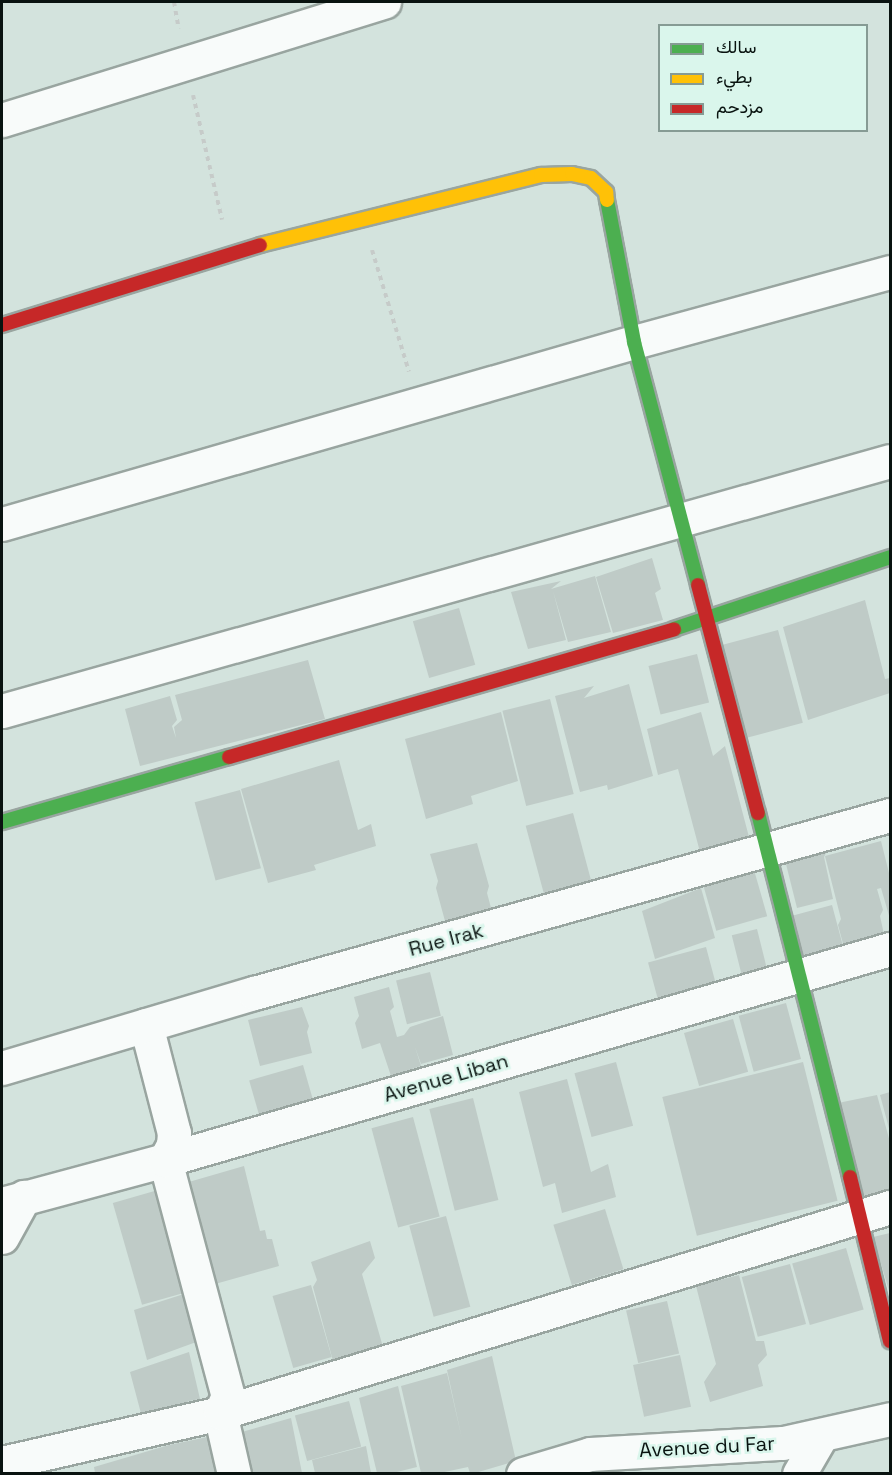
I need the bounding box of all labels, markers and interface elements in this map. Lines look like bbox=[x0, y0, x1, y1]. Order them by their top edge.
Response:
legend bbox=[658, 24, 868, 132]
text: سالك bbox=[716, 35, 756, 58]
text: بطيء bbox=[716, 65, 752, 88]
text: مزدحم bbox=[716, 95, 763, 118]
street label: Rue Irak bbox=[406, 919, 486, 961]
street label: Avenue Liban bbox=[381, 1049, 511, 1107]
street label: Avenue du Far bbox=[639, 1431, 775, 1463]

